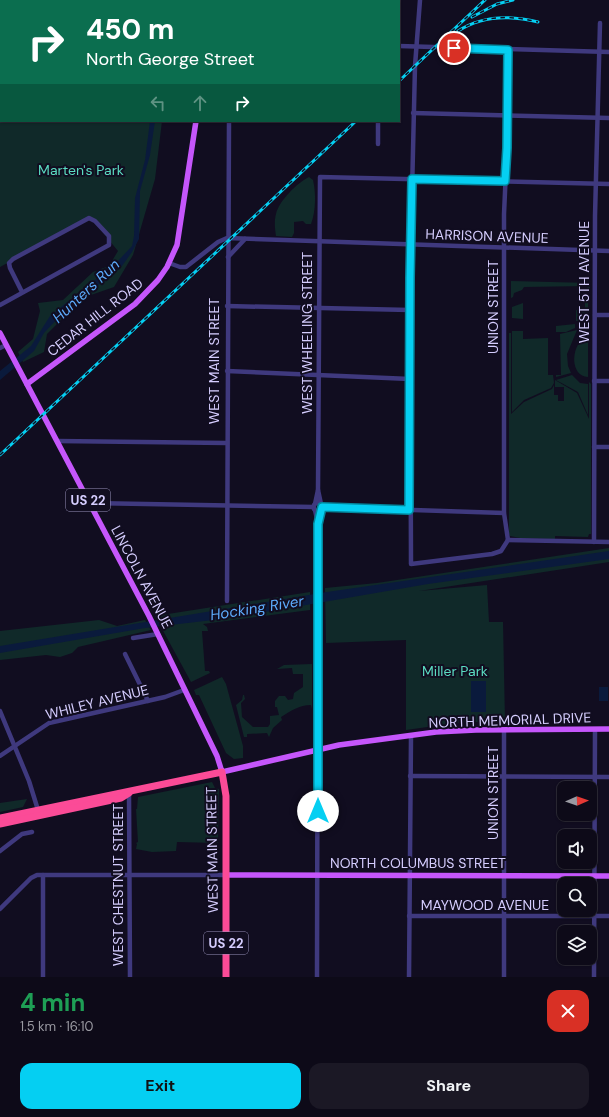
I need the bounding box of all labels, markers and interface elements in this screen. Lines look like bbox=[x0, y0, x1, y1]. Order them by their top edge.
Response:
text: 450 m bbox=[86, 11, 174, 48]
icon: right bbox=[20, 16, 72, 68]
pin bbox=[437, 31, 471, 65]
icon: arrive bbox=[443, 37, 465, 59]
text: North George Street bbox=[86, 47, 255, 71]
icon: left bbox=[147, 92, 169, 114]
icon: ahead bbox=[189, 92, 211, 114]
icon: right bbox=[231, 92, 253, 114]
park label: Marten's Park bbox=[38, 161, 124, 179]
street label: WEST 5TH AVENUE bbox=[575, 221, 593, 343]
street label: HARRISON AVENUE bbox=[425, 225, 549, 247]
street label: WEST WHEELING STREET bbox=[298, 252, 316, 414]
water label: Hunters Run bbox=[48, 254, 124, 327]
street label: UNION STREET bbox=[484, 260, 502, 354]
street label: CEDAR HILL ROAD bbox=[43, 274, 147, 360]
street label: WEST MAIN STREET bbox=[205, 298, 223, 424]
road number: US 22 bbox=[66, 489, 110, 511]
street label: LINCOLN AVENUE bbox=[107, 522, 177, 632]
water label: Hocking River bbox=[209, 591, 306, 625]
park label: Miller Park bbox=[422, 662, 488, 680]
street label: WHILEY AVENUE bbox=[44, 680, 150, 723]
street label: NORTH MEMORIAL DRIVE bbox=[428, 708, 592, 732]
street label: UNION STREET bbox=[484, 746, 502, 840]
north arrow bbox=[557, 781, 597, 821]
map controls bbox=[557, 781, 597, 965]
street label: WEST MAIN STREET bbox=[202, 787, 222, 913]
position arrow bbox=[297, 790, 339, 832]
street label: WEST CHESTNUT STREET bbox=[109, 804, 127, 966]
button: sound bbox=[557, 829, 597, 869]
street label: NORTH COLUMBUS STREET bbox=[330, 854, 506, 872]
button: search bbox=[557, 877, 597, 917]
street label: MAYWOOD AVENUE bbox=[421, 896, 549, 914]
button: layers bbox=[557, 925, 597, 965]
road number: US 22 bbox=[204, 932, 248, 954]
text: 4 min bbox=[20, 987, 85, 1018]
button: close bbox=[547, 990, 589, 1032]
text: 1.5 km · 16:10 bbox=[20, 1018, 93, 1035]
button: Exit bbox=[20, 1063, 301, 1109]
button: Share bbox=[309, 1063, 589, 1109]

